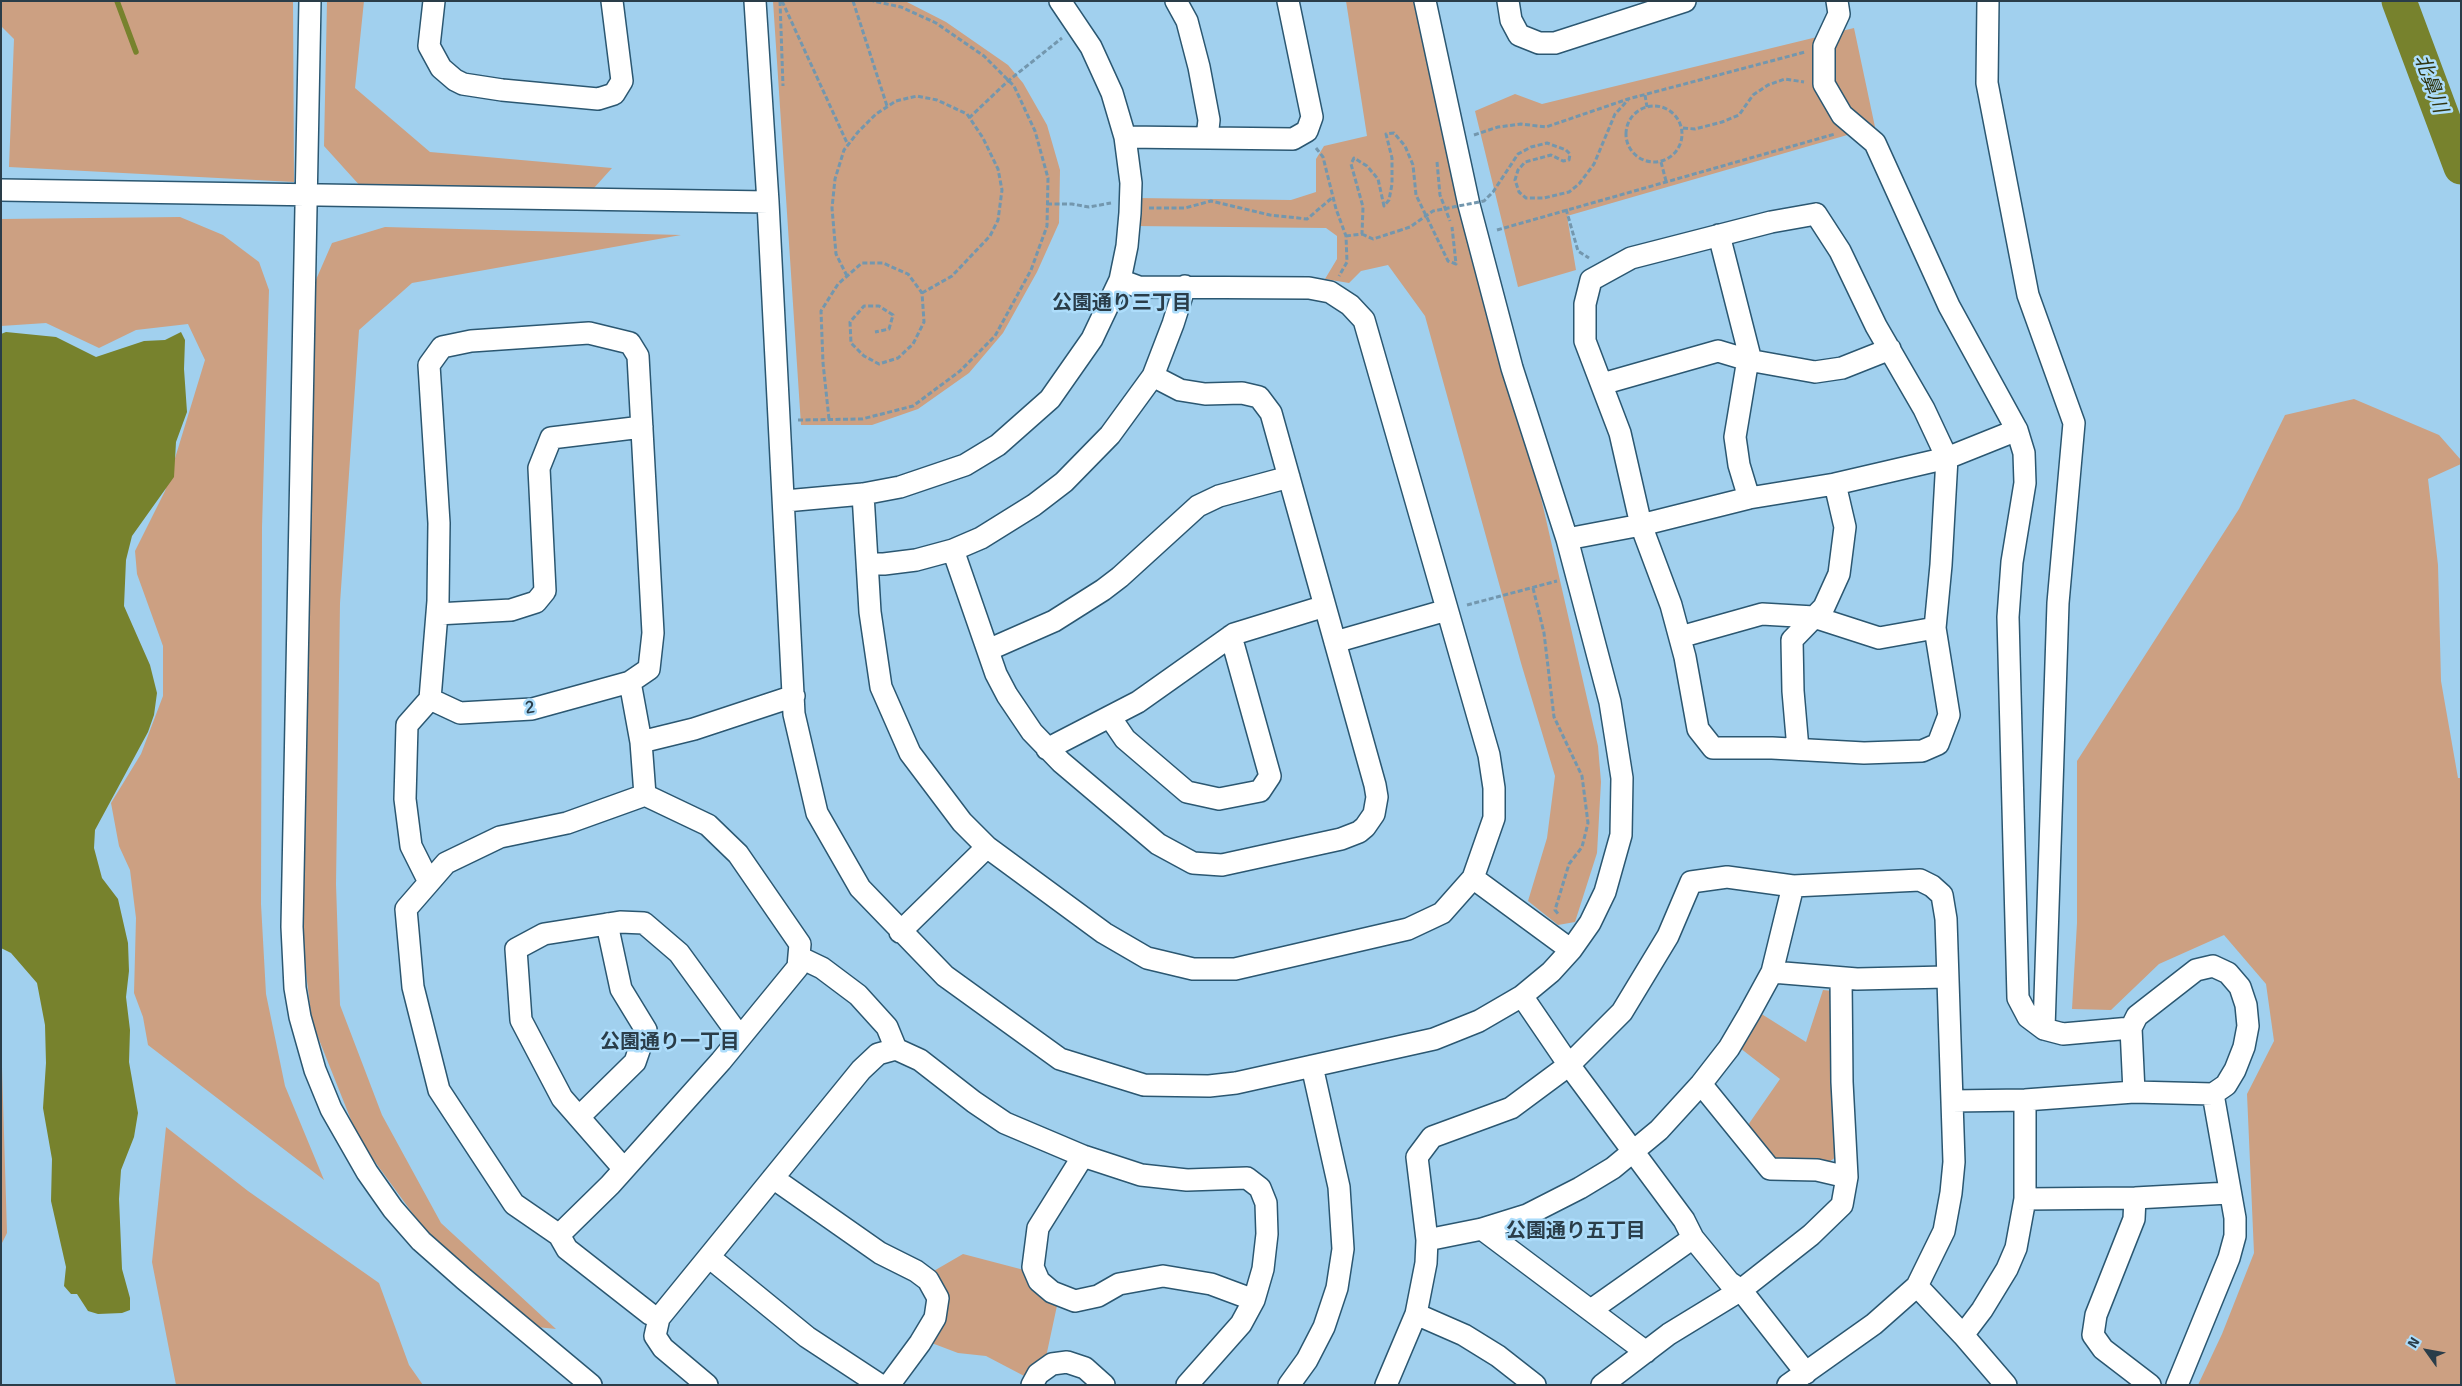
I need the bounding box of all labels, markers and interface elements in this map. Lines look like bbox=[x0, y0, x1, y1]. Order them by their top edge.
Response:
water label: 北鼻川 bbox=[2408, 52, 2452, 116]
district label: 公園通り三丁目 bbox=[1052, 292, 1192, 316]
street label: 2 bbox=[523, 696, 537, 720]
district label: 公園通り一丁目 bbox=[600, 1031, 740, 1055]
district label: 公園通り五丁目 bbox=[1506, 1220, 1646, 1244]
north arrow bbox=[2402, 1326, 2452, 1376]
text: N bbox=[2404, 1334, 2424, 1351]

